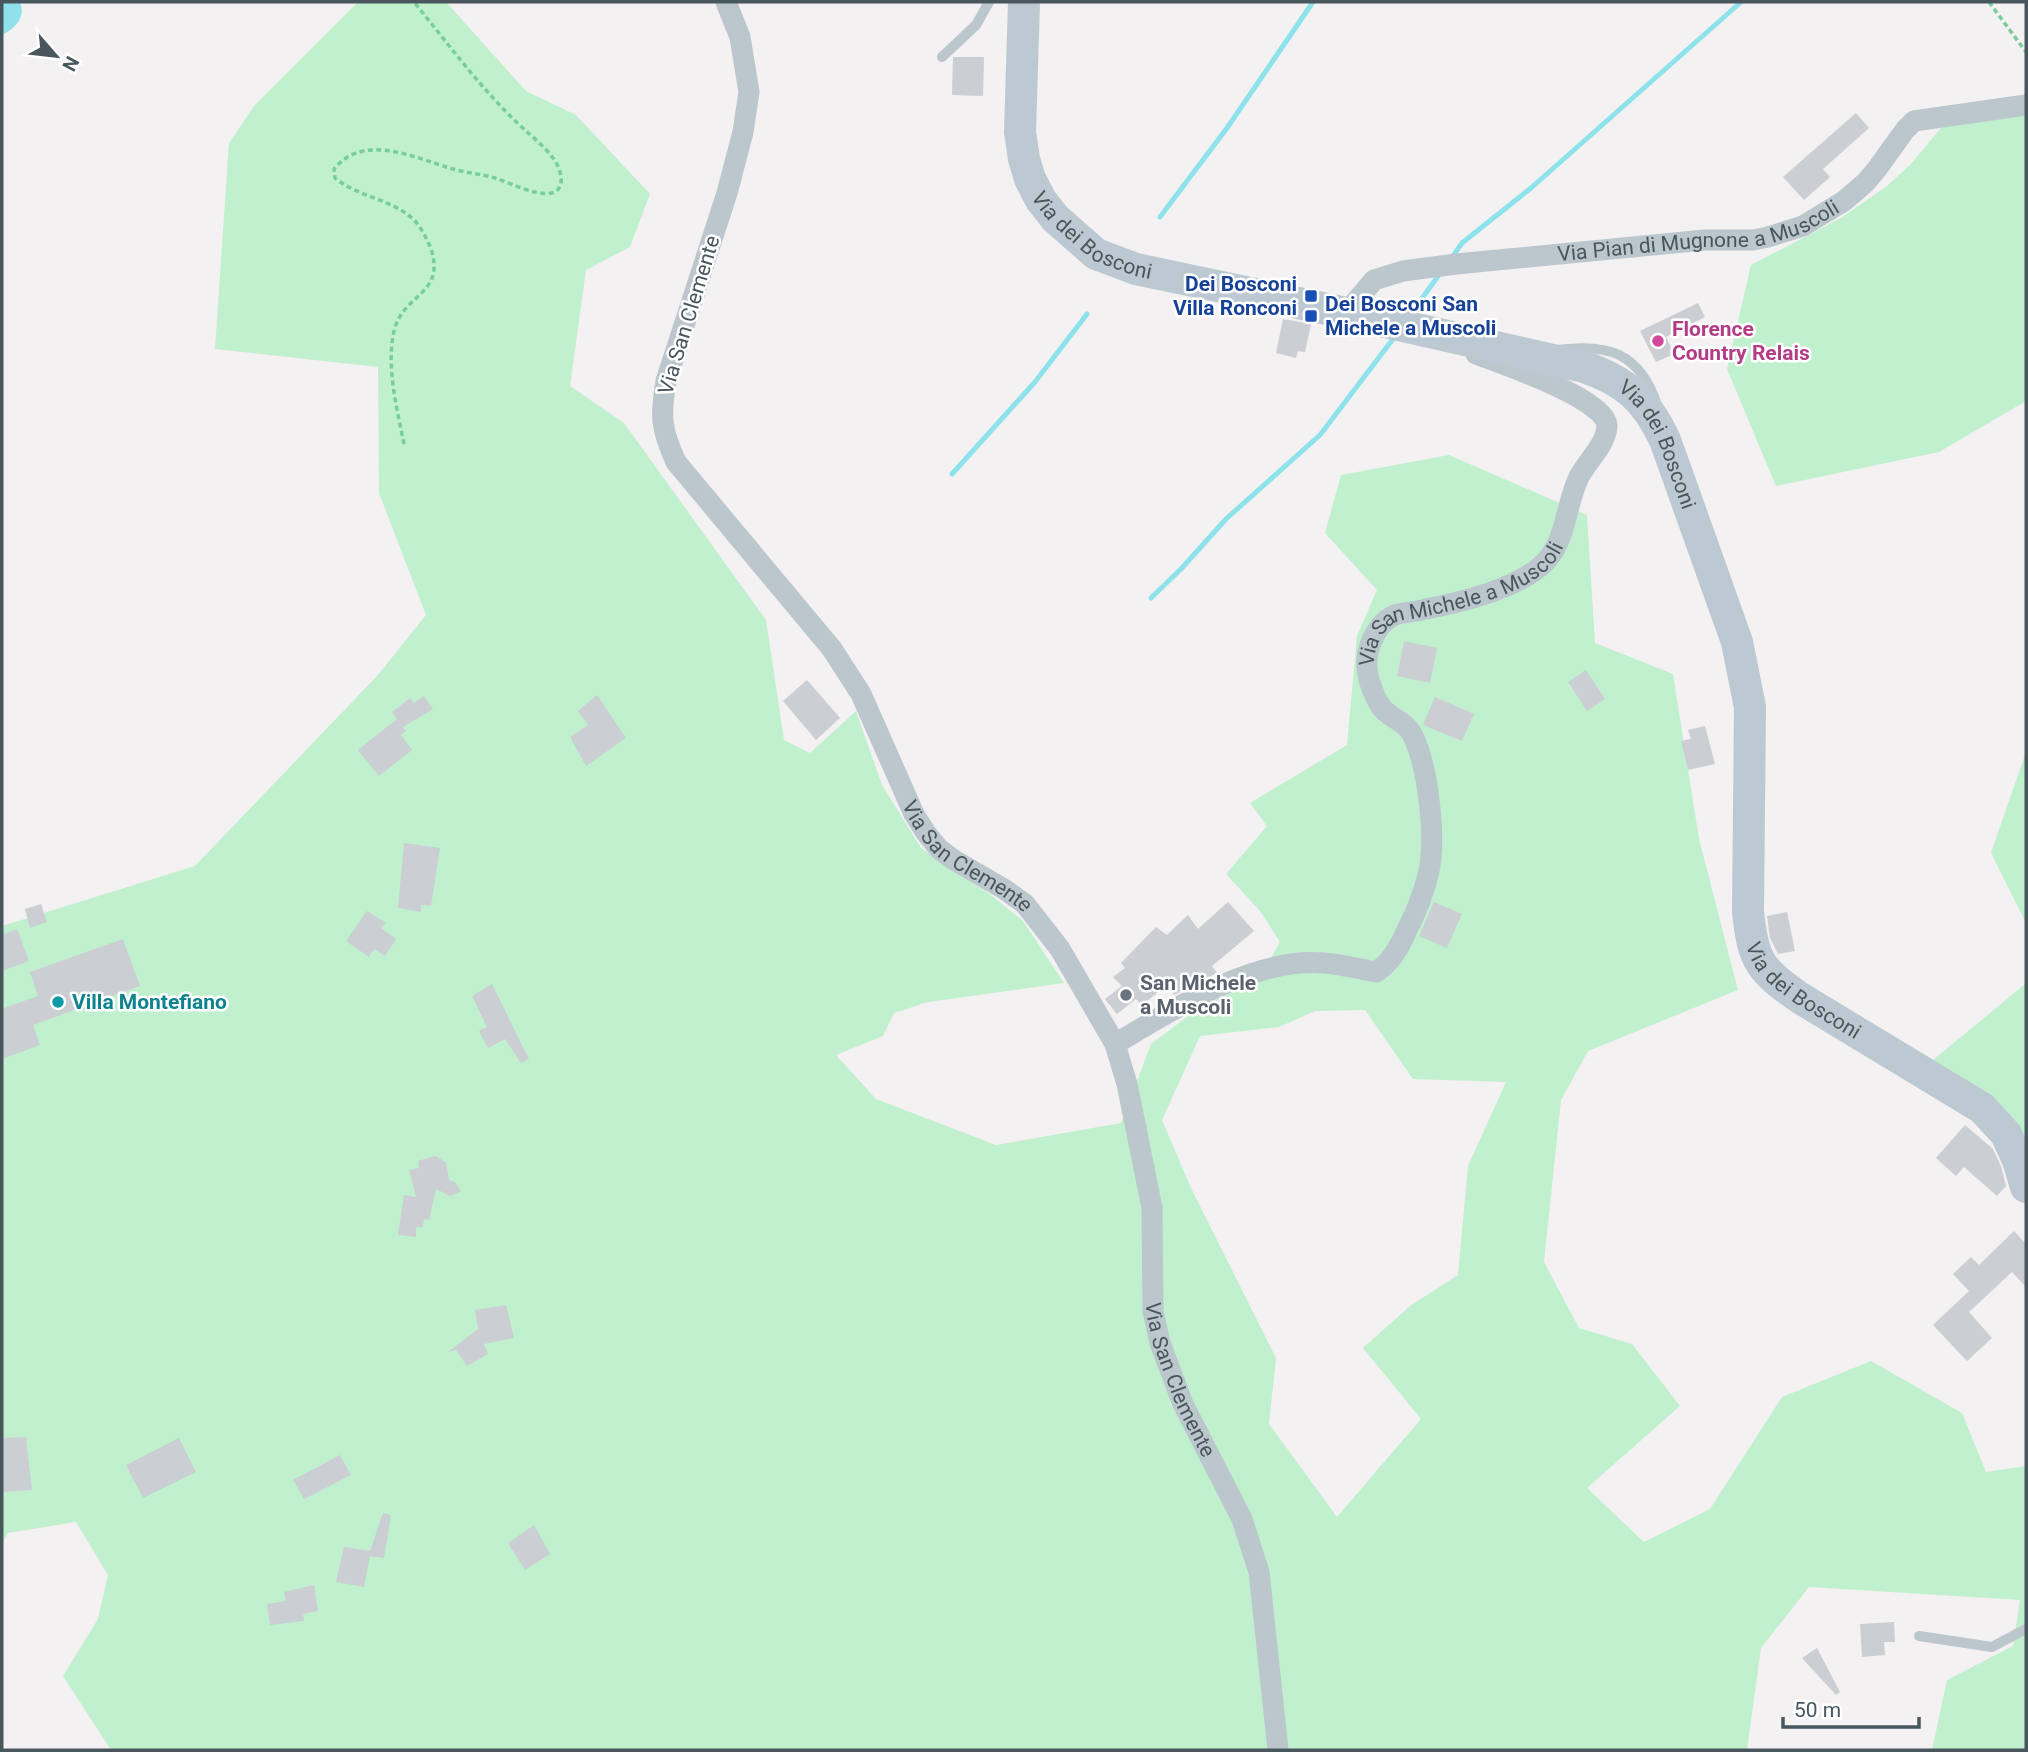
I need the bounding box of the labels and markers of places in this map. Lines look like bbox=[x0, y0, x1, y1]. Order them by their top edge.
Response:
place label: Dei Bosconi Villa Ronconi bbox=[1173, 272, 1297, 320]
marker: Dei Bosconi Villa Ronconi bbox=[1303, 288, 1319, 304]
place label: Dei Bosconi San Michele a Muscoli bbox=[1325, 292, 1496, 340]
marker: Dei Bosconi San Michele a Muscoli bbox=[1303, 308, 1319, 324]
place label: Florence Country Relais bbox=[1672, 317, 1810, 365]
marker: Florence Country Relais bbox=[1650, 333, 1666, 349]
place label: San Michele a Muscoli bbox=[1140, 971, 1256, 1019]
marker: San Michele a Muscoli bbox=[1118, 987, 1134, 1003]
place label: Villa Montefiano bbox=[72, 990, 227, 1014]
marker: Villa Montefiano bbox=[50, 994, 66, 1010]

